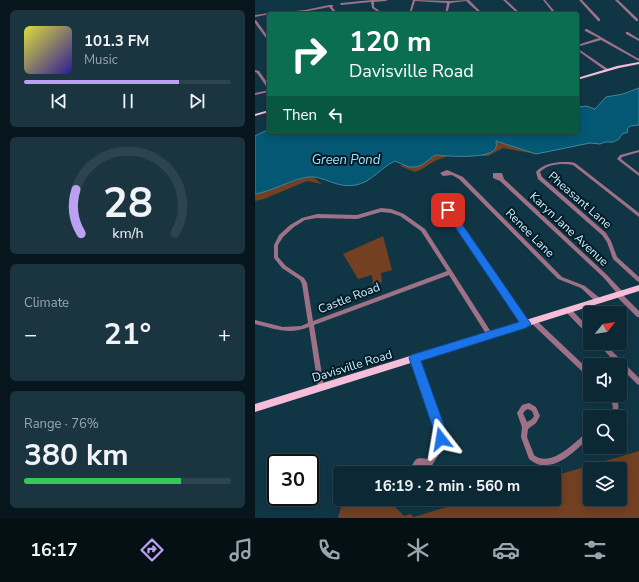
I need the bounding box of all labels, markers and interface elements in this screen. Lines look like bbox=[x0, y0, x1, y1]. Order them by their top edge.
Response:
text: 120 m bbox=[349, 23, 432, 61]
icon: right bbox=[283, 28, 335, 80]
text: 101.3 FM bbox=[84, 31, 149, 51]
text: Music bbox=[84, 51, 118, 69]
text: Davisville Road bbox=[349, 59, 474, 83]
icon: previous bbox=[48, 90, 70, 112]
icon: pause bbox=[117, 90, 139, 112]
icon: next bbox=[186, 90, 208, 112]
icon: left bbox=[325, 104, 347, 126]
text: Then bbox=[283, 105, 317, 125]
water label: Green Pond bbox=[312, 151, 381, 169]
street label: Pheasant Lane bbox=[545, 168, 615, 232]
text: 28 bbox=[103, 174, 152, 231]
street label: Karyn Jane Avenue bbox=[526, 188, 612, 270]
pin bbox=[431, 193, 465, 227]
icon: arrive bbox=[437, 199, 459, 221]
street label: Renee Lane bbox=[502, 205, 558, 261]
text: km/h bbox=[112, 223, 143, 242]
street label: Castle Road bbox=[316, 279, 382, 317]
text: Climate bbox=[24, 294, 69, 312]
north arrow bbox=[583, 306, 627, 350]
map controls bbox=[583, 306, 627, 506]
text: 21° bbox=[104, 314, 151, 355]
text: − bbox=[24, 320, 37, 350]
text: + bbox=[218, 320, 231, 350]
street label: Davisville Road bbox=[310, 346, 394, 386]
button: sound bbox=[583, 358, 627, 402]
button: search bbox=[583, 410, 627, 454]
text: Range · 76% bbox=[24, 415, 99, 433]
position arrow bbox=[420, 418, 462, 460]
text: 380 km bbox=[24, 435, 129, 476]
speed limit sign: 30 bbox=[267, 454, 319, 506]
button: layers bbox=[583, 462, 627, 506]
text: 16:19 · 2 min · 560 m bbox=[374, 476, 520, 496]
icon: directions bbox=[138, 536, 166, 564]
icon: music bbox=[227, 536, 255, 564]
icon: phone bbox=[315, 536, 343, 564]
icon: climate bbox=[404, 536, 432, 564]
icon: car bbox=[492, 536, 520, 564]
icon: filters bbox=[581, 536, 609, 564]
text: 16:17 bbox=[30, 538, 78, 562]

